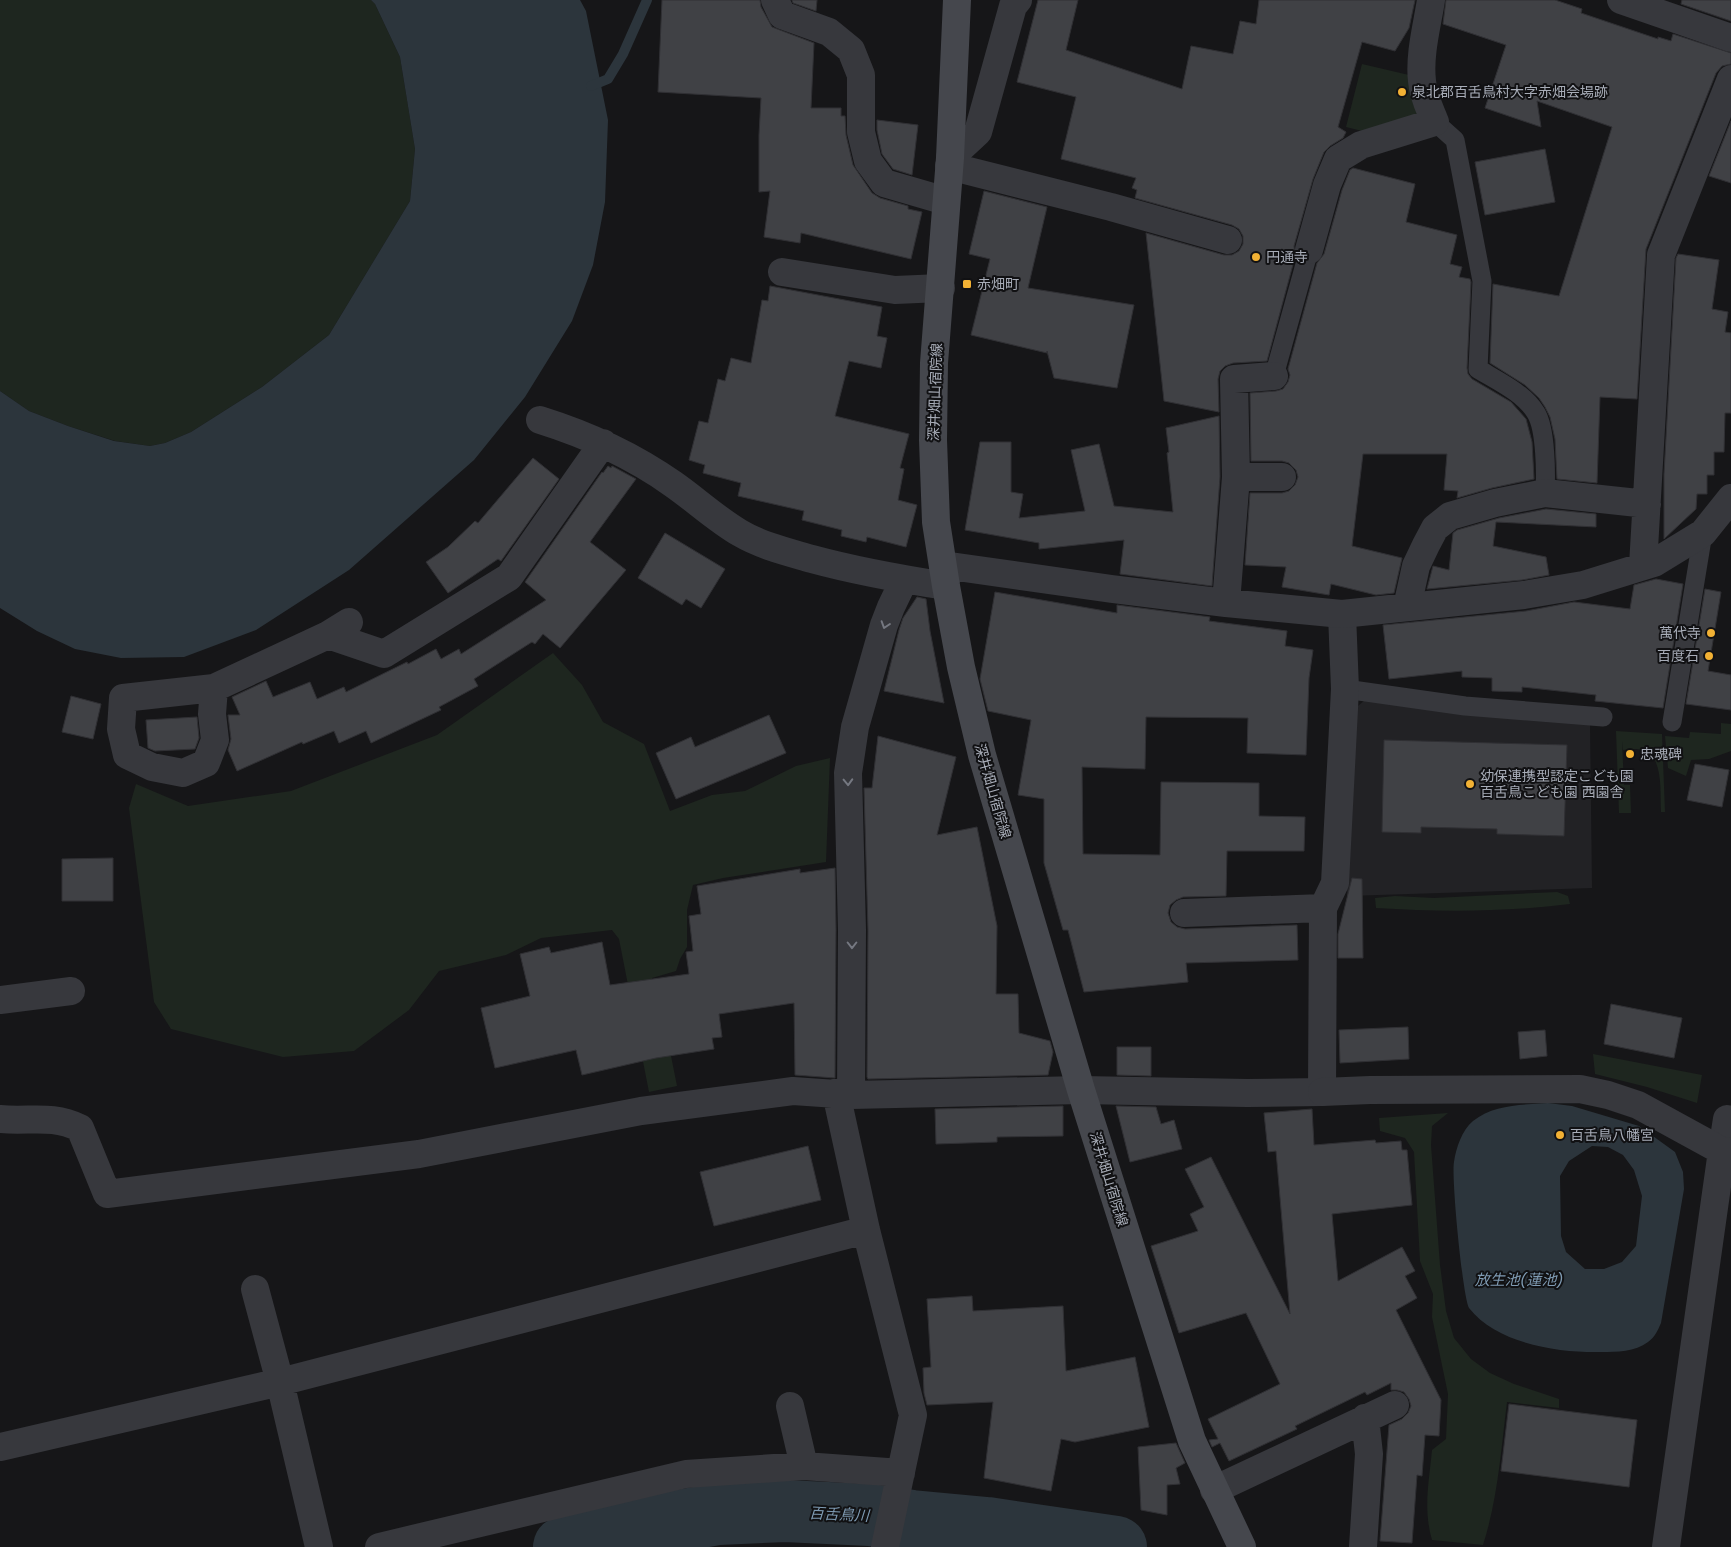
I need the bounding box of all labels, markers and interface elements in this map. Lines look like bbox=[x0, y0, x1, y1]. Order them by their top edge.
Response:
place label: 泉北郡百舌鳥村大字赤畑会場跡 bbox=[1412, 82, 1608, 102]
marker: 泉北郡百舌鳥村大字赤畑会場跡 bbox=[1396, 86, 1408, 98]
place label: 円通寺 bbox=[1266, 247, 1308, 267]
marker: 円通寺 bbox=[1250, 251, 1262, 263]
place label: 赤畑町 bbox=[977, 274, 1019, 294]
marker: 赤畑町 bbox=[961, 278, 973, 290]
street label: 深井畑山宿院線 bbox=[923, 343, 947, 441]
one-way arrow bbox=[880, 620, 890, 628]
place label: 萬代寺 bbox=[1659, 623, 1701, 643]
marker: 萬代寺 bbox=[1705, 627, 1717, 639]
place label: 百度石 bbox=[1657, 646, 1699, 666]
marker: 百度石 bbox=[1703, 650, 1715, 662]
street label: 深井畑山宿院線 bbox=[970, 741, 1016, 841]
place label: 忠魂碑 bbox=[1640, 744, 1682, 764]
marker: 忠魂碑 bbox=[1624, 748, 1636, 760]
place label: 幼保連携型認定こども園 百舌鳥こども園 西園舎 bbox=[1480, 766, 1634, 802]
marker: 幼保連携型認定こども園 百舌鳥こども園 西園舎 bbox=[1464, 778, 1476, 790]
one-way arrow bbox=[843, 779, 853, 787]
one-way arrow bbox=[847, 942, 857, 949]
place label: 百舌鳥八幡宮 bbox=[1570, 1125, 1654, 1145]
street label: 深井畑山宿院線 bbox=[1085, 1129, 1133, 1229]
marker: 百舌鳥八幡宮 bbox=[1554, 1129, 1566, 1141]
water label: 放生池(蓮池) bbox=[1475, 1269, 1563, 1290]
water label: 百舌鳥川 bbox=[808, 1502, 871, 1526]

